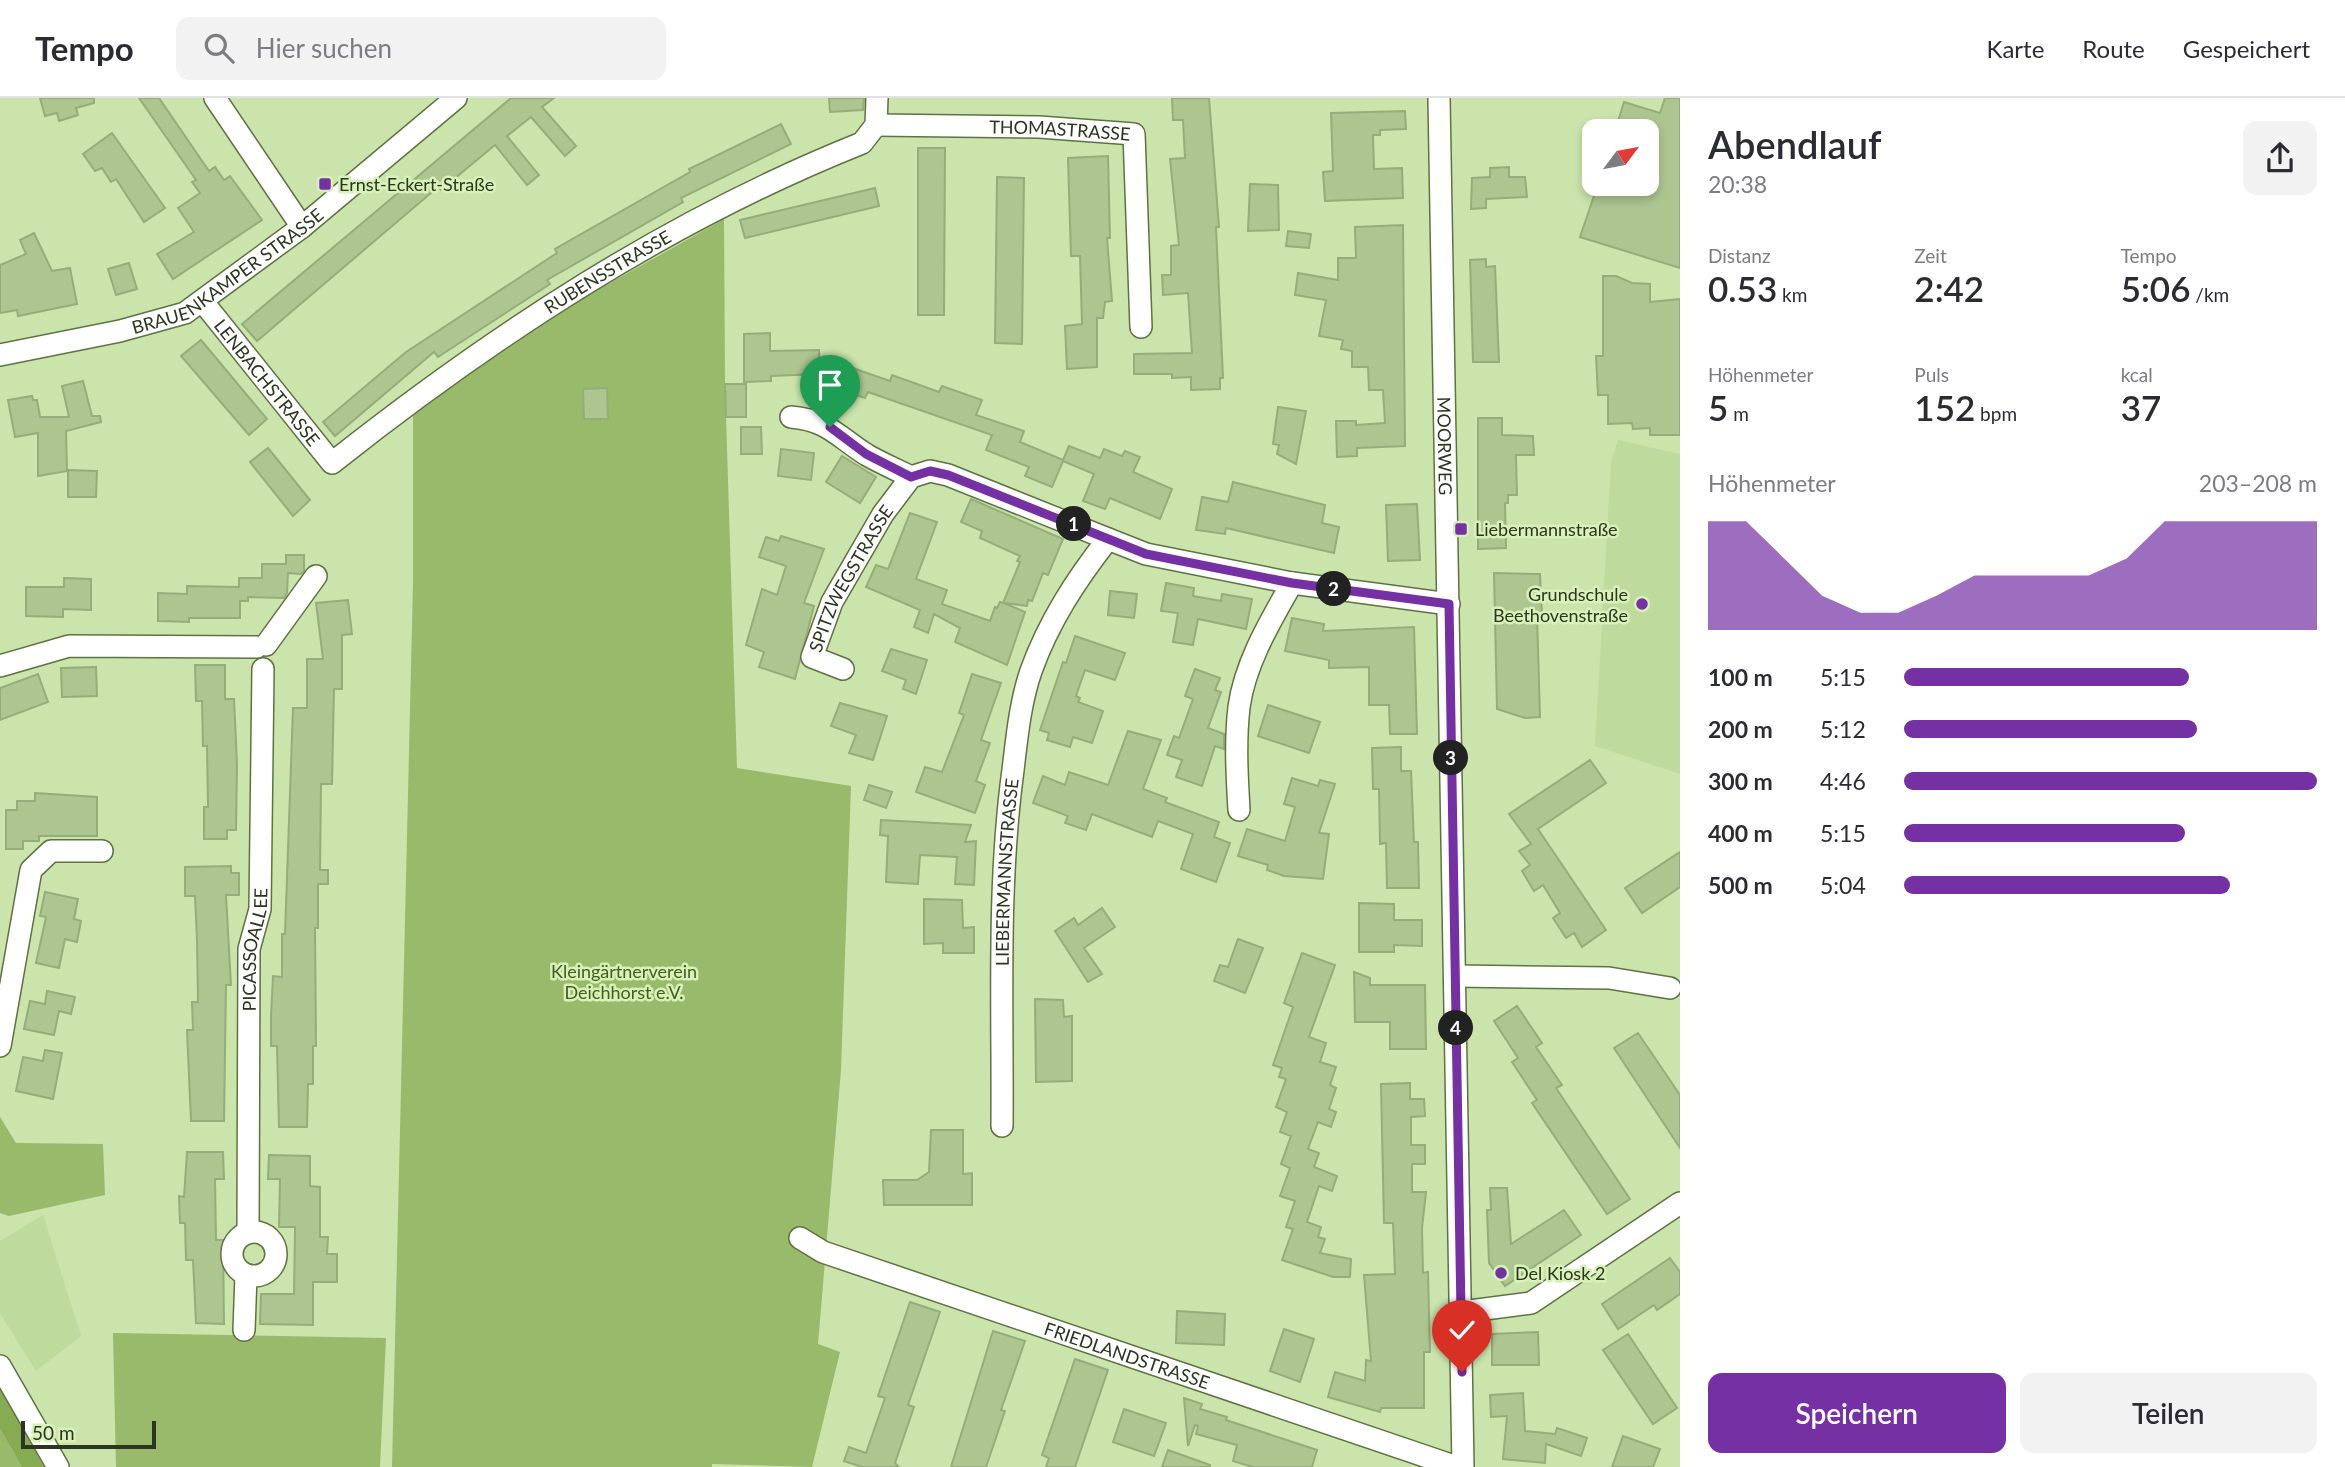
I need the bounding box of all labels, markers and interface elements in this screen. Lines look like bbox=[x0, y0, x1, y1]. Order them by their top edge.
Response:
search box bbox=[176, 17, 666, 80]
text: Tempo bbox=[35, 28, 134, 68]
icon: search bbox=[200, 29, 238, 67]
text: Hier suchen bbox=[256, 32, 392, 64]
text: Karte bbox=[1987, 34, 2044, 63]
text: Route bbox=[2082, 34, 2145, 63]
text: Gespeichert bbox=[2183, 34, 2310, 63]
street label: THOMASTRASSE bbox=[989, 115, 1131, 145]
north arrow bbox=[1582, 119, 1659, 196]
map controls bbox=[1582, 119, 1659, 196]
text: Abendlauf bbox=[1708, 121, 1882, 167]
button: share bbox=[2243, 121, 2317, 195]
text: 20:38 bbox=[1708, 170, 1767, 198]
place label: Ernst-Eckert-Straße bbox=[339, 173, 494, 195]
marker: Ernst-Eckert-Straße bbox=[317, 176, 333, 192]
street label: BRAUENKAMPER STRASSE bbox=[129, 203, 327, 338]
street label: RUBENSSTRASSE bbox=[540, 225, 675, 318]
text: Distanz bbox=[1708, 244, 1771, 267]
text: Zeit bbox=[1914, 244, 1947, 267]
text: Tempo bbox=[2121, 244, 2177, 267]
text: 0.53 bbox=[1708, 267, 1777, 309]
text: 2:42 bbox=[1914, 267, 1984, 309]
text: 5:06 bbox=[2121, 267, 2190, 309]
text: km bbox=[1777, 283, 1807, 306]
text: /km bbox=[2190, 283, 2229, 306]
street label: LENBACHSTRASSE bbox=[210, 315, 325, 450]
pin bbox=[800, 355, 860, 427]
text: Höhenmeter bbox=[1708, 363, 1814, 386]
text: Puls bbox=[1914, 363, 1949, 386]
text: kcal bbox=[2121, 363, 2153, 386]
icon: arrive bbox=[811, 366, 849, 404]
text: 5 bbox=[1708, 386, 1728, 428]
text: 152 bbox=[1914, 386, 1975, 428]
text: 37 bbox=[2121, 386, 2161, 428]
street label: MOORWEG bbox=[1433, 396, 1457, 495]
text: m bbox=[1728, 402, 1749, 425]
text: bpm bbox=[1975, 402, 2017, 425]
text: Höhenmeter bbox=[1708, 469, 1836, 497]
text: 203–208 m bbox=[2199, 469, 2317, 497]
street label: SPITZWEGSTRASSE bbox=[804, 500, 897, 655]
pin: 1 bbox=[1056, 506, 1092, 542]
text: 1 bbox=[1068, 512, 1079, 535]
place label: Liebermannstraße bbox=[1475, 518, 1618, 540]
marker: Liebermannstraße bbox=[1453, 521, 1469, 537]
pin: 2 bbox=[1316, 572, 1352, 606]
text: 2 bbox=[1328, 577, 1339, 600]
place label: Grundschule Beethovenstraße bbox=[1493, 583, 1628, 626]
marker: Grundschule Beethovenstraße bbox=[1634, 596, 1650, 612]
text: 100 m bbox=[1708, 663, 1773, 691]
text: 5:15 bbox=[1820, 663, 1866, 691]
text: 200 m bbox=[1708, 715, 1773, 743]
text: 5:12 bbox=[1820, 715, 1866, 743]
pin: 3 bbox=[1434, 740, 1468, 776]
text: 3 bbox=[1445, 746, 1456, 769]
text: 300 m bbox=[1708, 767, 1773, 795]
text: 4:46 bbox=[1820, 767, 1866, 795]
street label: LIEBERMANNSTRASSE bbox=[991, 777, 1023, 966]
text: 400 m bbox=[1708, 819, 1773, 847]
text: 5:15 bbox=[1820, 819, 1866, 847]
text: 500 m bbox=[1708, 871, 1773, 899]
text: 5:04 bbox=[1820, 871, 1866, 899]
street label: PICASSOALLEE bbox=[238, 888, 271, 1012]
park label: Kleingärtnerverein Deichhorst e.V. bbox=[551, 960, 697, 1003]
pin: 4 bbox=[1438, 1010, 1474, 1046]
text: 4 bbox=[1450, 1016, 1461, 1039]
place label: Del Kiosk 2 bbox=[1515, 1262, 1605, 1284]
marker: Del Kiosk 2 bbox=[1493, 1265, 1509, 1281]
pin bbox=[1432, 1300, 1492, 1372]
icon: check bbox=[1443, 1311, 1481, 1349]
street label: FRIEDLANDSTRASSE bbox=[1041, 1317, 1213, 1393]
button: Speichern bbox=[1708, 1373, 2006, 1453]
button: Teilen bbox=[2020, 1373, 2317, 1453]
scale bar bbox=[21, 1418, 156, 1450]
text: 50 m bbox=[32, 1421, 75, 1444]

